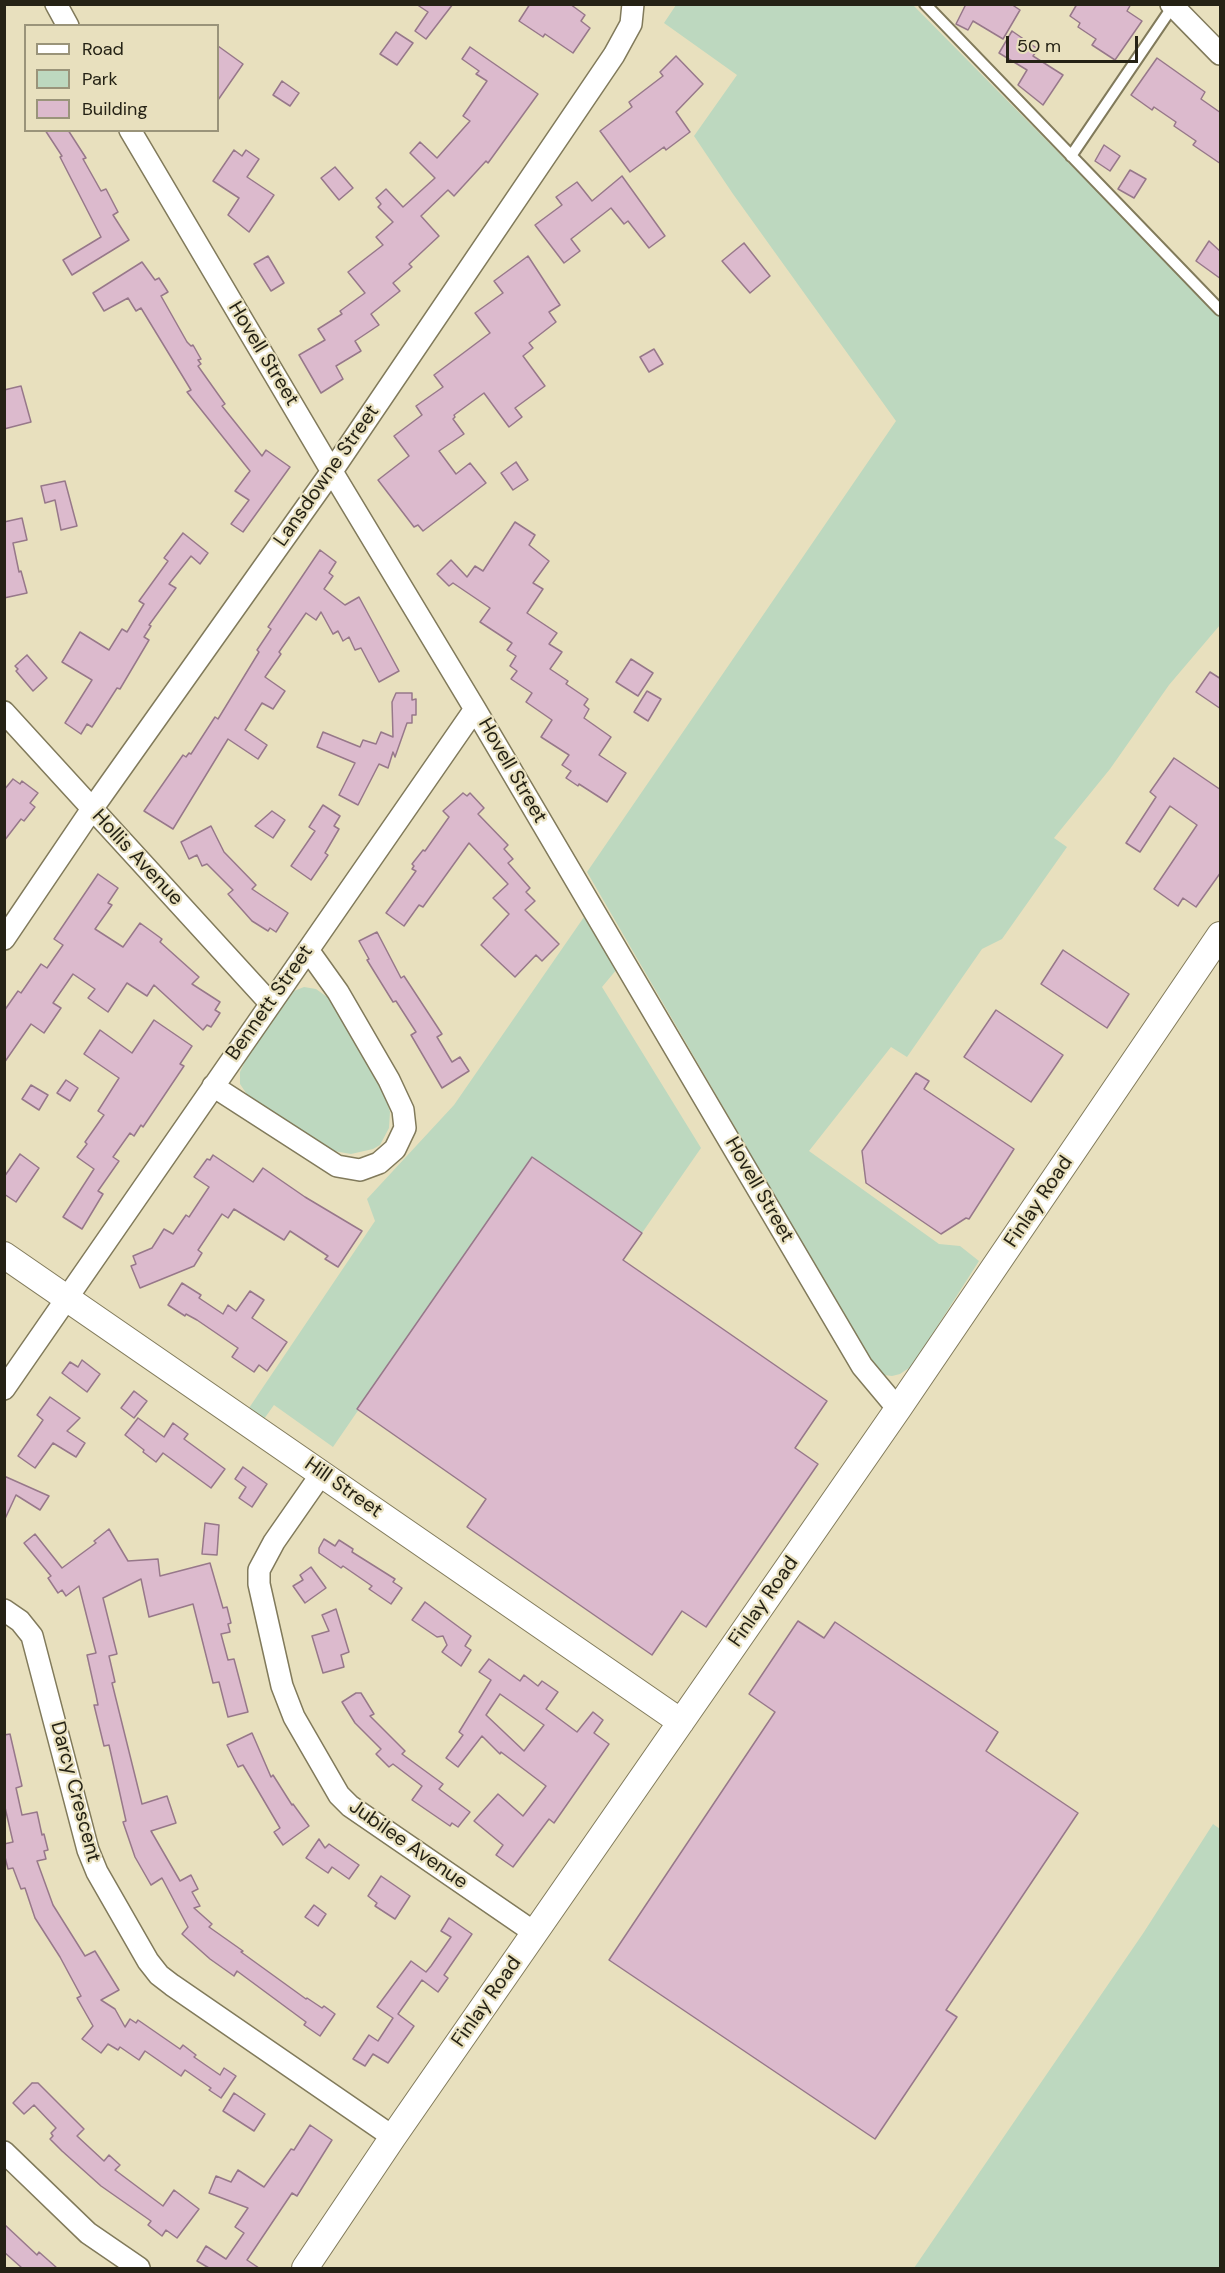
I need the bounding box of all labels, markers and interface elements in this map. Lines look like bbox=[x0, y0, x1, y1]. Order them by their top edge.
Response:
legend bbox=[24, 24, 219, 132]
scale bar bbox=[1009, 24, 1141, 62]
text: 50 m bbox=[1017, 34, 1061, 58]
text: Road bbox=[82, 37, 124, 61]
text: Park bbox=[82, 67, 118, 91]
text: Building bbox=[82, 97, 147, 121]
street label: Hovell Street bbox=[223, 298, 303, 410]
street label: Lansdowne Street bbox=[269, 401, 385, 551]
street label: Hovell Street bbox=[472, 714, 552, 828]
street label: Hollis Avenue bbox=[86, 805, 188, 911]
street label: Bennett Street bbox=[221, 941, 319, 1065]
street label: Hovell Street bbox=[719, 1133, 799, 1247]
street label: Finlay Road bbox=[1000, 1152, 1078, 1252]
street label: Hill Street bbox=[300, 1453, 386, 1523]
street label: Finlay Road bbox=[724, 1552, 804, 1652]
street label: Darcy Crescent bbox=[45, 1719, 105, 1865]
street label: Jubilee Avenue bbox=[344, 1795, 472, 1895]
street label: Finlay Road bbox=[447, 1952, 527, 2052]

